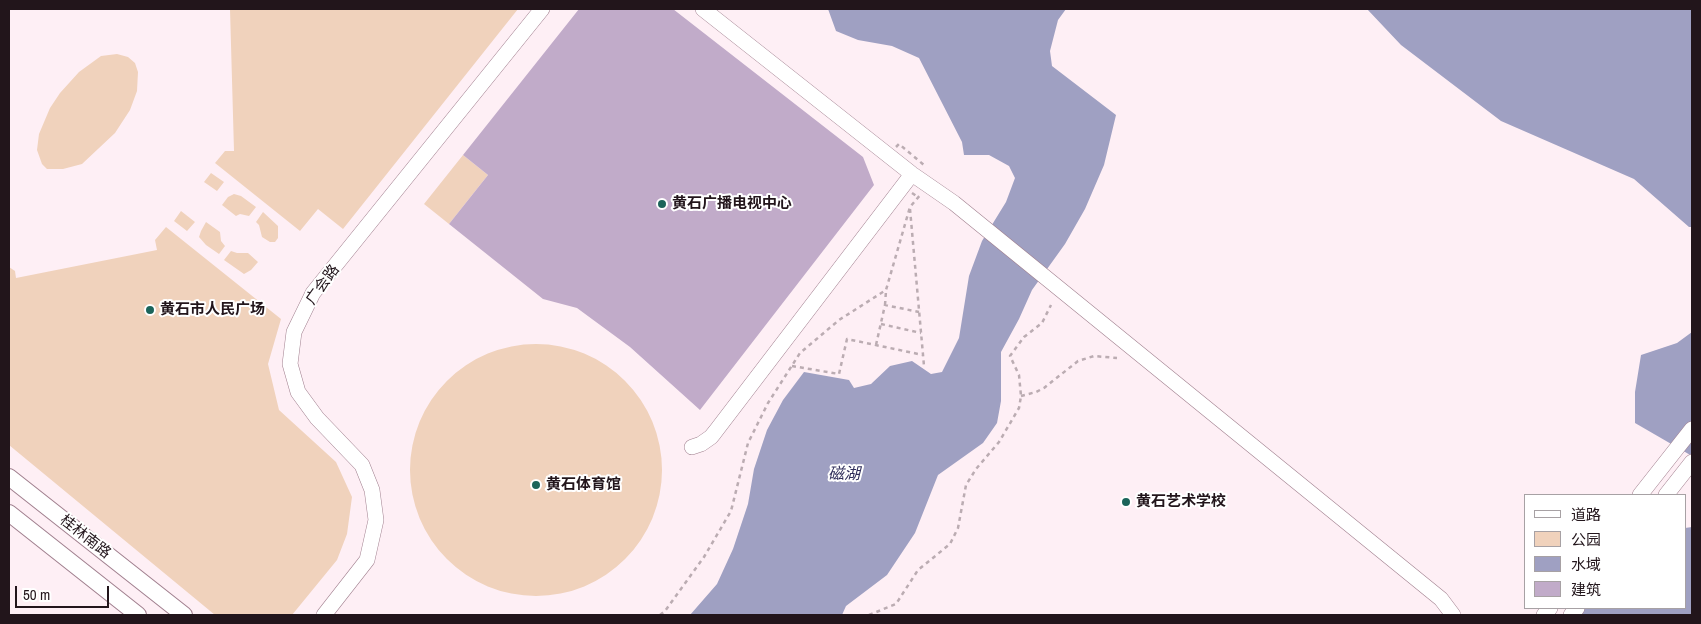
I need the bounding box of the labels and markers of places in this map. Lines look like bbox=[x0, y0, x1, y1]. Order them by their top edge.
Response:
place label: 黄石广播电视中心 bbox=[672, 195, 792, 213]
marker: 黄石广播电视中心 bbox=[656, 198, 668, 210]
place label: 黄石市人民广场 bbox=[160, 301, 265, 319]
marker: 黄石市人民广场 bbox=[144, 304, 156, 316]
place label: 黄石体育馆 bbox=[546, 476, 621, 494]
marker: 黄石体育馆 bbox=[530, 479, 542, 491]
place label: 黄石艺术学校 bbox=[1136, 493, 1226, 511]
marker: 黄石艺术学校 bbox=[1120, 496, 1132, 508]

